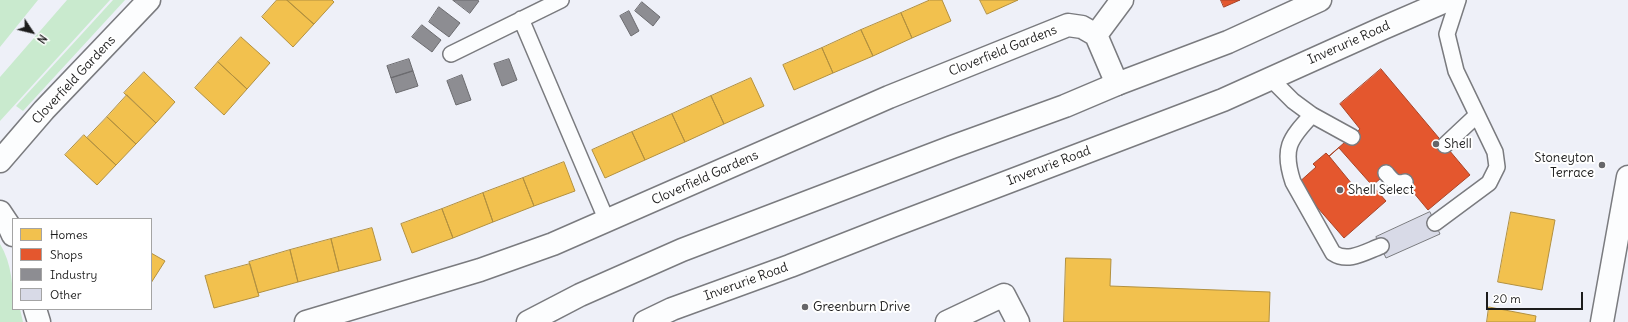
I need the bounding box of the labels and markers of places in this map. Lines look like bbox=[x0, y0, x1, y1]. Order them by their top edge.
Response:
place label: Shell bbox=[1444, 136, 1472, 152]
marker: Shell bbox=[1431, 139, 1441, 149]
place label: Stoneyton Terrace bbox=[1534, 150, 1594, 181]
marker: Stoneyton Terrace bbox=[1597, 160, 1607, 170]
place label: Shell Select bbox=[1348, 182, 1414, 198]
marker: Shell Select bbox=[1335, 185, 1345, 195]
place label: Greenburn Drive bbox=[813, 299, 910, 315]
marker: Greenburn Drive bbox=[800, 302, 810, 312]

